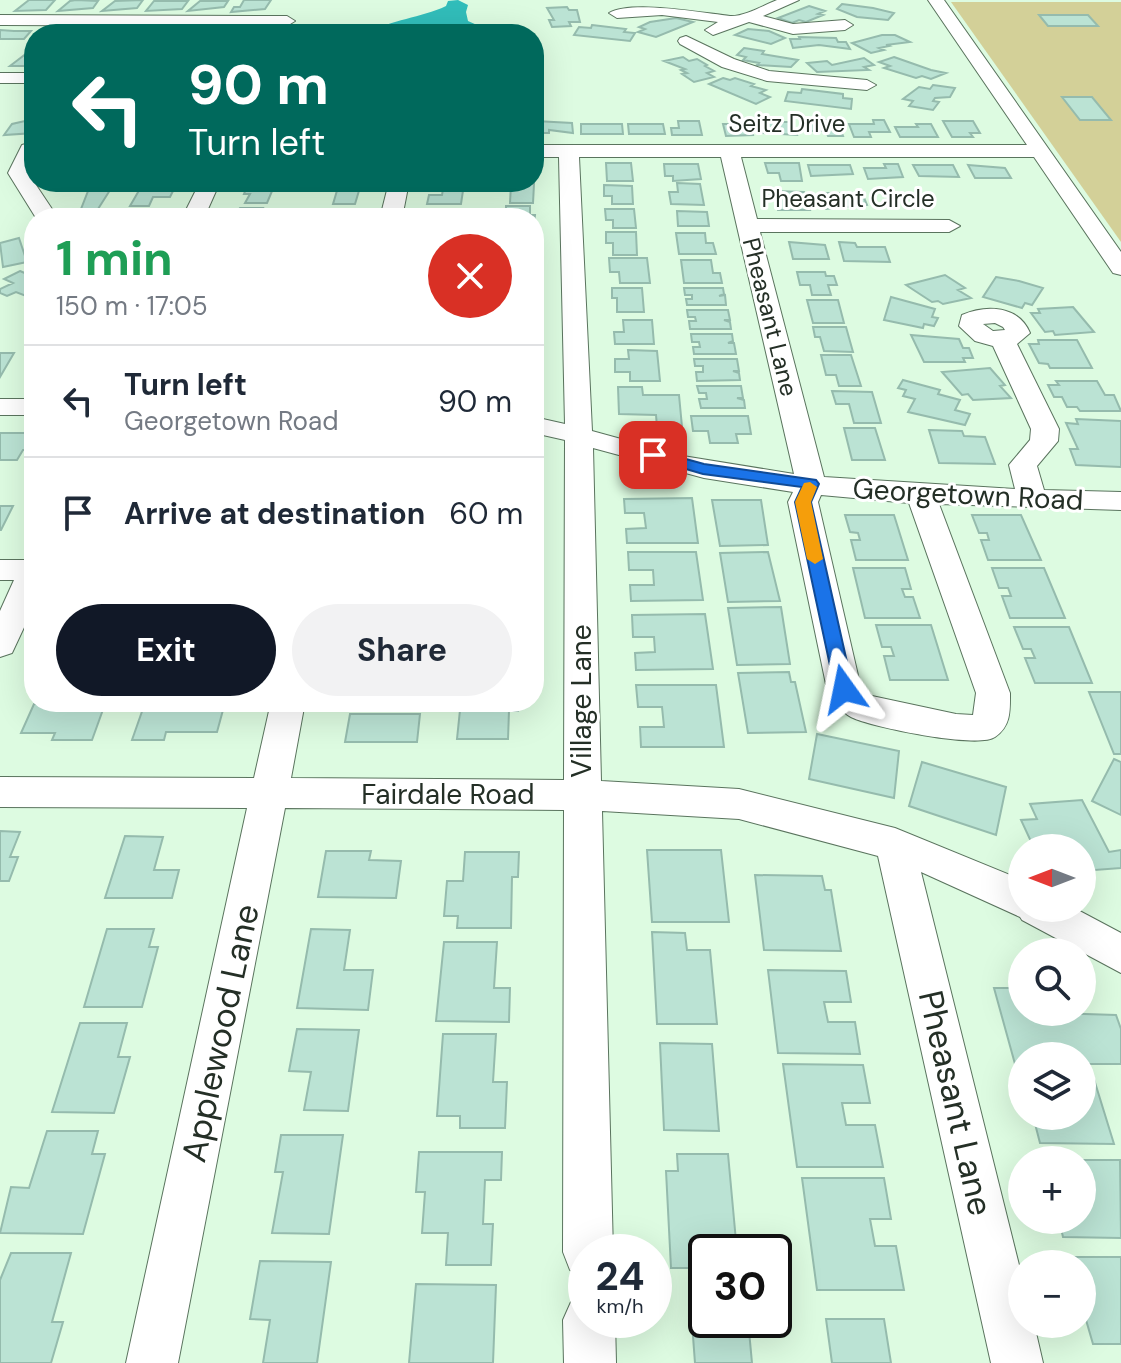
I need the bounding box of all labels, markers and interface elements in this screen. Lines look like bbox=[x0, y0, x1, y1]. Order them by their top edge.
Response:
text: 90 m bbox=[188, 48, 329, 121]
icon: left bbox=[56, 56, 160, 160]
street label: Seitz Drive bbox=[729, 108, 845, 139]
text: Turn left bbox=[188, 119, 325, 166]
street label: Pheasant Circle bbox=[761, 183, 935, 214]
text: 1 min bbox=[56, 227, 173, 290]
button: close bbox=[428, 234, 512, 318]
street label: Pheasant Lane bbox=[736, 234, 805, 399]
text: 150 m · 17:05 bbox=[56, 289, 208, 323]
text: Turn left bbox=[124, 365, 247, 404]
icon: left bbox=[56, 379, 100, 423]
text: 90 m bbox=[438, 382, 512, 421]
text: Georgetown Road bbox=[124, 404, 338, 438]
pin bbox=[619, 421, 687, 489]
icon: arrive bbox=[631, 433, 675, 477]
street label: Georgetown Road bbox=[852, 470, 1084, 519]
icon: arrive bbox=[56, 491, 100, 535]
text: Arrive at destination bbox=[124, 494, 425, 533]
text: 60 m bbox=[449, 494, 523, 533]
button: Exit bbox=[56, 604, 276, 696]
button: Share bbox=[292, 604, 512, 696]
street label: Village Lane bbox=[563, 624, 600, 778]
position arrow bbox=[802, 647, 886, 731]
street label: Fairdale Road bbox=[361, 776, 535, 813]
north arrow bbox=[1008, 834, 1096, 922]
map controls bbox=[1008, 834, 1096, 1338]
street label: Applewood Lane bbox=[171, 900, 270, 1166]
button: search bbox=[1008, 938, 1096, 1026]
street label: Pheasant Lane bbox=[908, 986, 1003, 1220]
button: layers bbox=[1008, 1042, 1096, 1130]
button: + bbox=[1008, 1146, 1096, 1234]
speed limit sign: 30 bbox=[688, 1234, 792, 1338]
text: 24 bbox=[596, 1250, 644, 1302]
button: − bbox=[1008, 1250, 1096, 1338]
text: km/h bbox=[596, 1293, 644, 1319]

